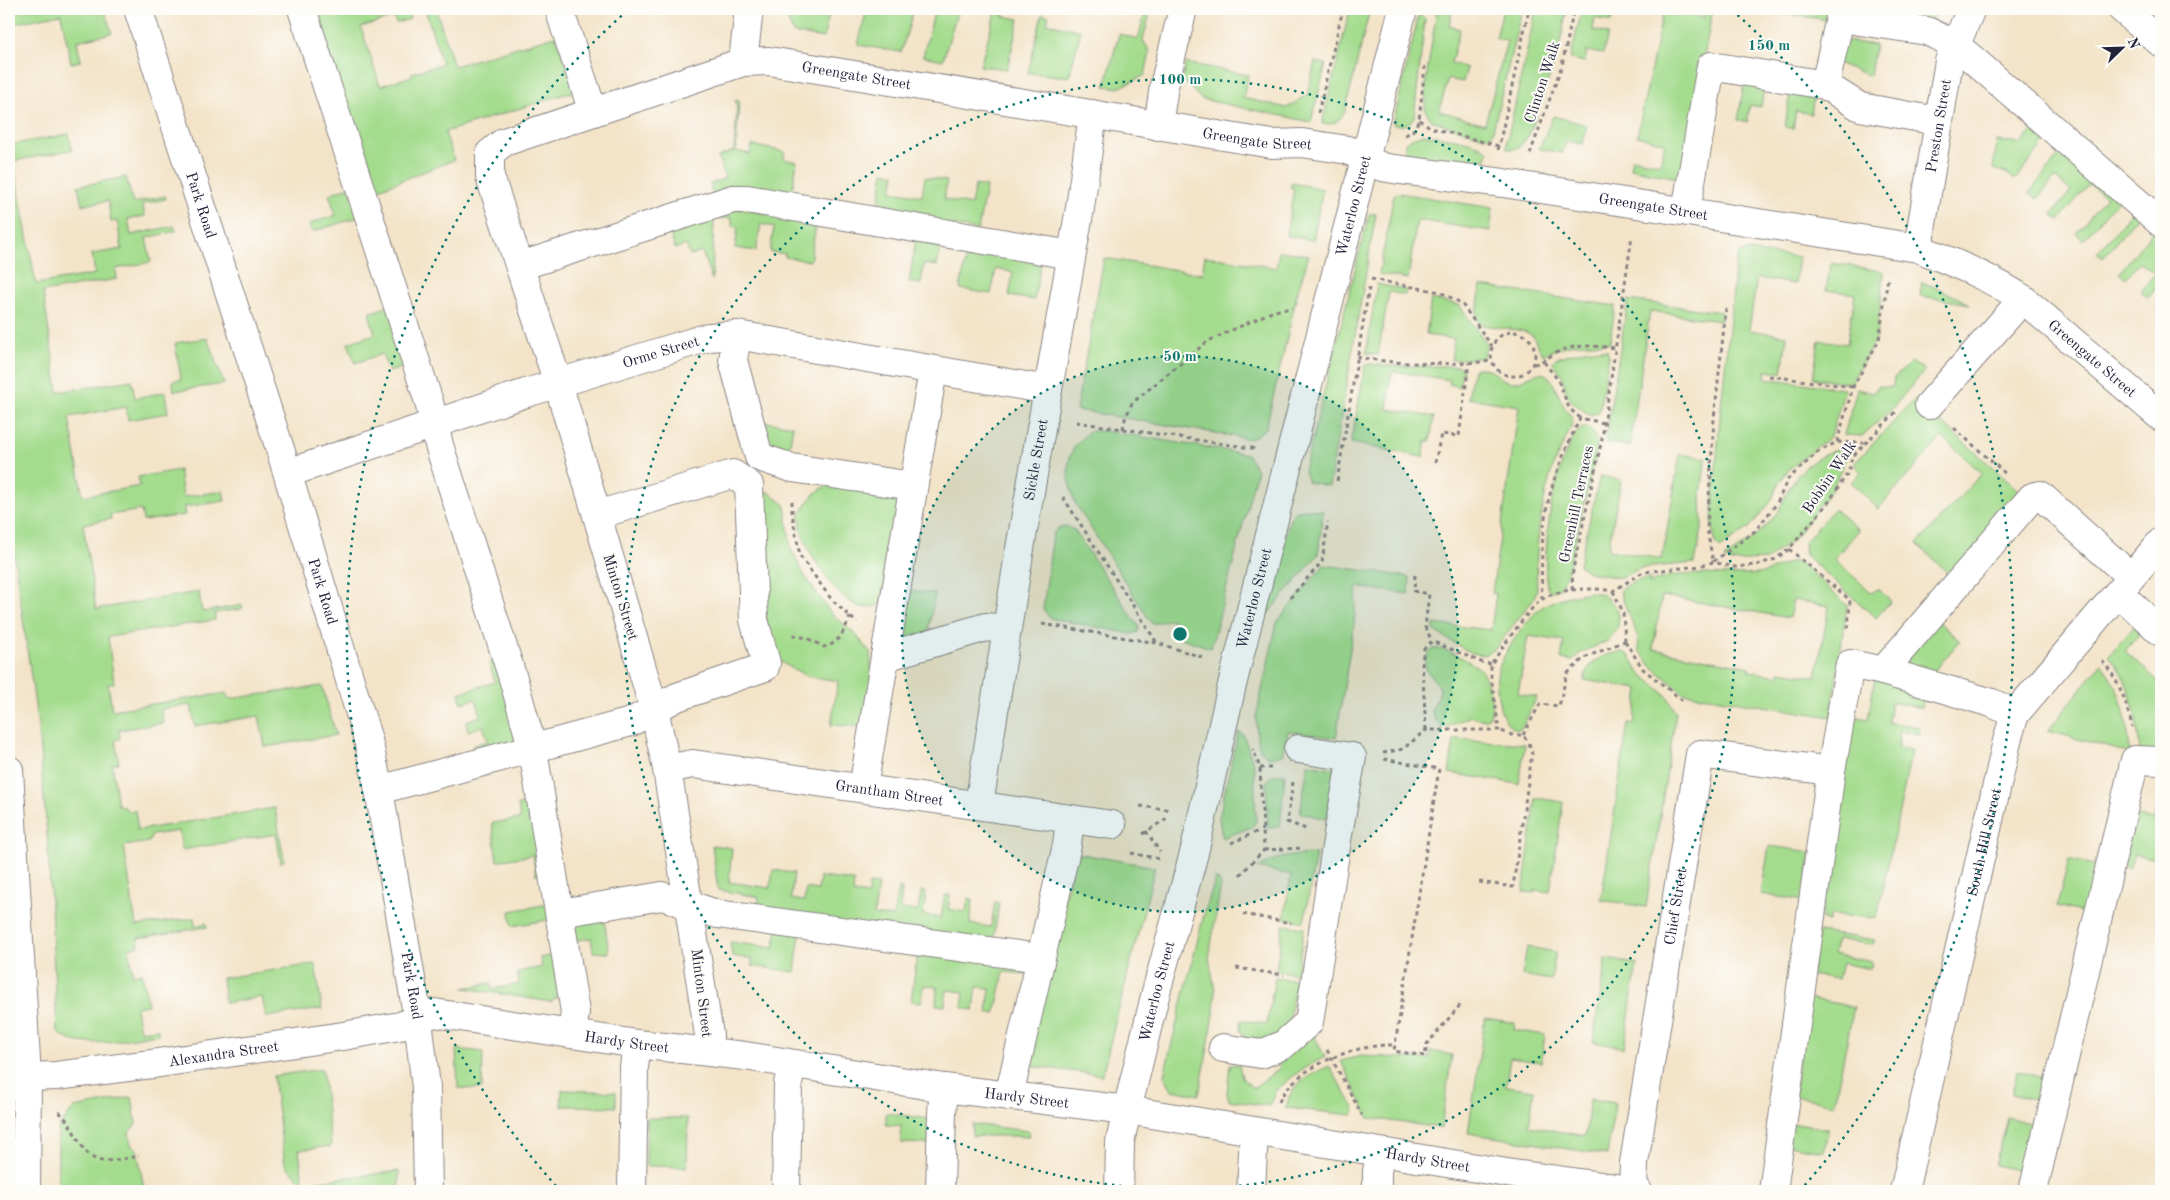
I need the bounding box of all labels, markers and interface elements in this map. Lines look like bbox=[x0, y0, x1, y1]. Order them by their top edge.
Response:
north arrow bbox=[2098, 22, 2148, 72]
text: N bbox=[2125, 36, 2142, 51]
street label: Clinton Walk bbox=[1523, 39, 1564, 125]
text: 150 m bbox=[1748, 39, 1790, 54]
street label: Greengate Street bbox=[800, 61, 912, 93]
text: 100 m bbox=[1159, 73, 1201, 88]
street label: Preston Street bbox=[1925, 78, 1955, 174]
street label: Greengate Street bbox=[1201, 127, 1313, 153]
street label: Waterloo Street bbox=[1335, 154, 1375, 258]
street label: Park Road bbox=[182, 171, 218, 241]
street label: Greengate Street bbox=[1597, 192, 1709, 224]
street label: Greengate Street bbox=[2044, 318, 2138, 401]
street label: Orme Street bbox=[621, 334, 701, 372]
text: 50 m bbox=[1163, 350, 1197, 365]
street label: Sickle Street bbox=[1023, 418, 1052, 502]
street label: Bobbin Walk bbox=[1801, 439, 1860, 517]
street label: Greenhill Terraces bbox=[1558, 444, 1597, 564]
street label: Waterloo Street bbox=[1235, 547, 1275, 651]
street label: Minton Street bbox=[599, 552, 640, 642]
street label: Park Road bbox=[304, 557, 339, 627]
centre of rings bbox=[1171, 625, 1189, 643]
street label: Grantham Street bbox=[834, 779, 944, 809]
street label: South Hill Street bbox=[1966, 787, 2005, 898]
street label: Chief Street bbox=[1663, 867, 1691, 946]
street label: Waterloo Street bbox=[1138, 940, 1179, 1044]
street label: Minton Street bbox=[688, 948, 713, 1038]
street label: Park Road bbox=[398, 951, 424, 1021]
street label: Hardy Street bbox=[583, 1030, 670, 1056]
street label: Alexandra Street bbox=[168, 1040, 280, 1070]
street label: Hardy Street bbox=[983, 1087, 1070, 1112]
street label: Hardy Street bbox=[1384, 1147, 1471, 1176]

